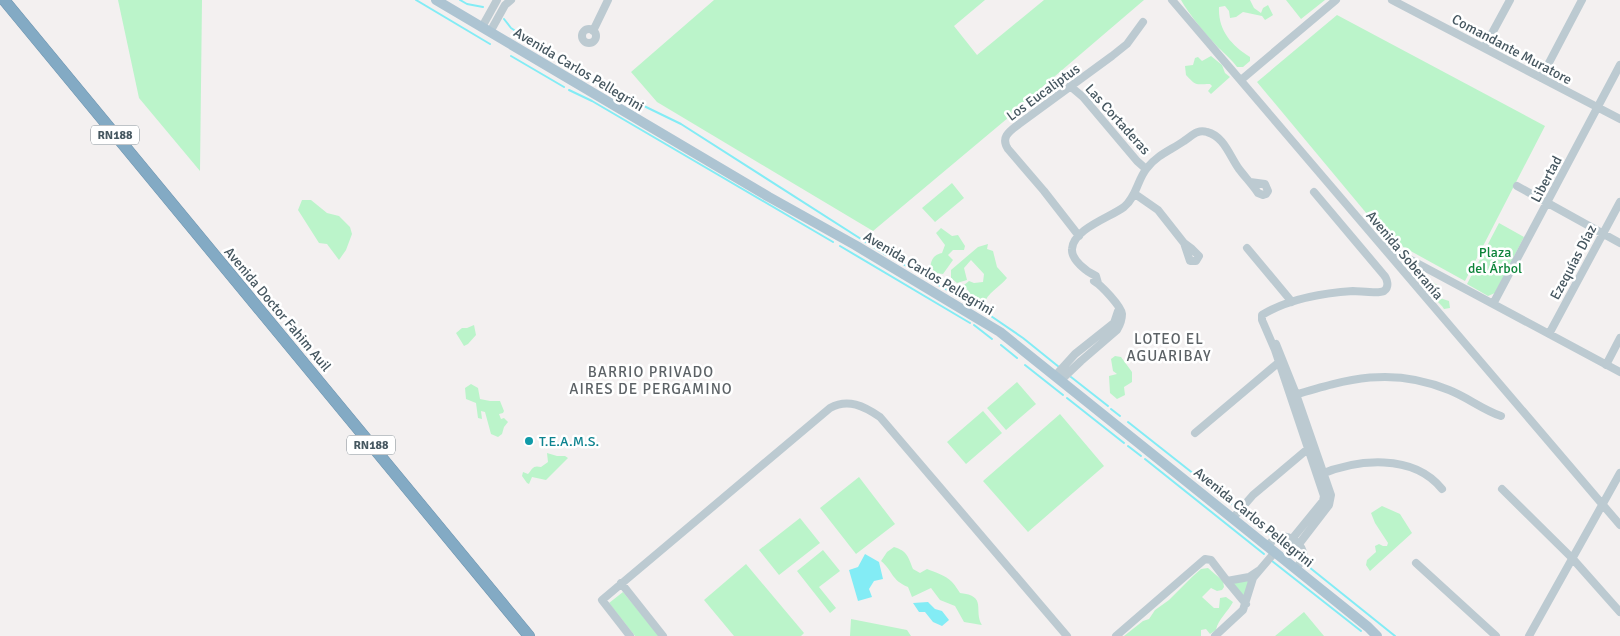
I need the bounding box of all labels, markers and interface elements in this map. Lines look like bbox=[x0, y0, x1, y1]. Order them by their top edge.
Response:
street label: Comandante Muratore bbox=[1449, 11, 1575, 88]
street label: Avenida Carlos Pellegrini bbox=[510, 24, 647, 115]
street label: Los Eucaliptus bbox=[1003, 60, 1083, 125]
street label: Las Cortaderas bbox=[1081, 81, 1154, 158]
road number: RN188 bbox=[91, 126, 139, 144]
street label: Libertad bbox=[1527, 153, 1566, 205]
street label: Avenida Soberanía bbox=[1363, 207, 1447, 303]
street label: Ezequías Díaz bbox=[1547, 222, 1600, 303]
street label: Avenida Carlos Pellegrini bbox=[860, 228, 997, 319]
street label: Avenida Doctor Fahim Auil bbox=[221, 244, 335, 375]
park label: Plaza del Árbol bbox=[1468, 244, 1522, 277]
district label: LOTEO EL AGUARIBAY bbox=[1127, 330, 1211, 365]
district label: BARRIO PRIVADO AIRES DE PERGAMINO bbox=[569, 363, 733, 398]
place label: T.E.A.M.S. bbox=[539, 433, 599, 450]
marker: T.E.A.M.S. bbox=[523, 435, 535, 447]
road number: RN188 bbox=[347, 436, 395, 454]
street label: Avenida Carlos Pellegrini bbox=[1190, 464, 1317, 571]

